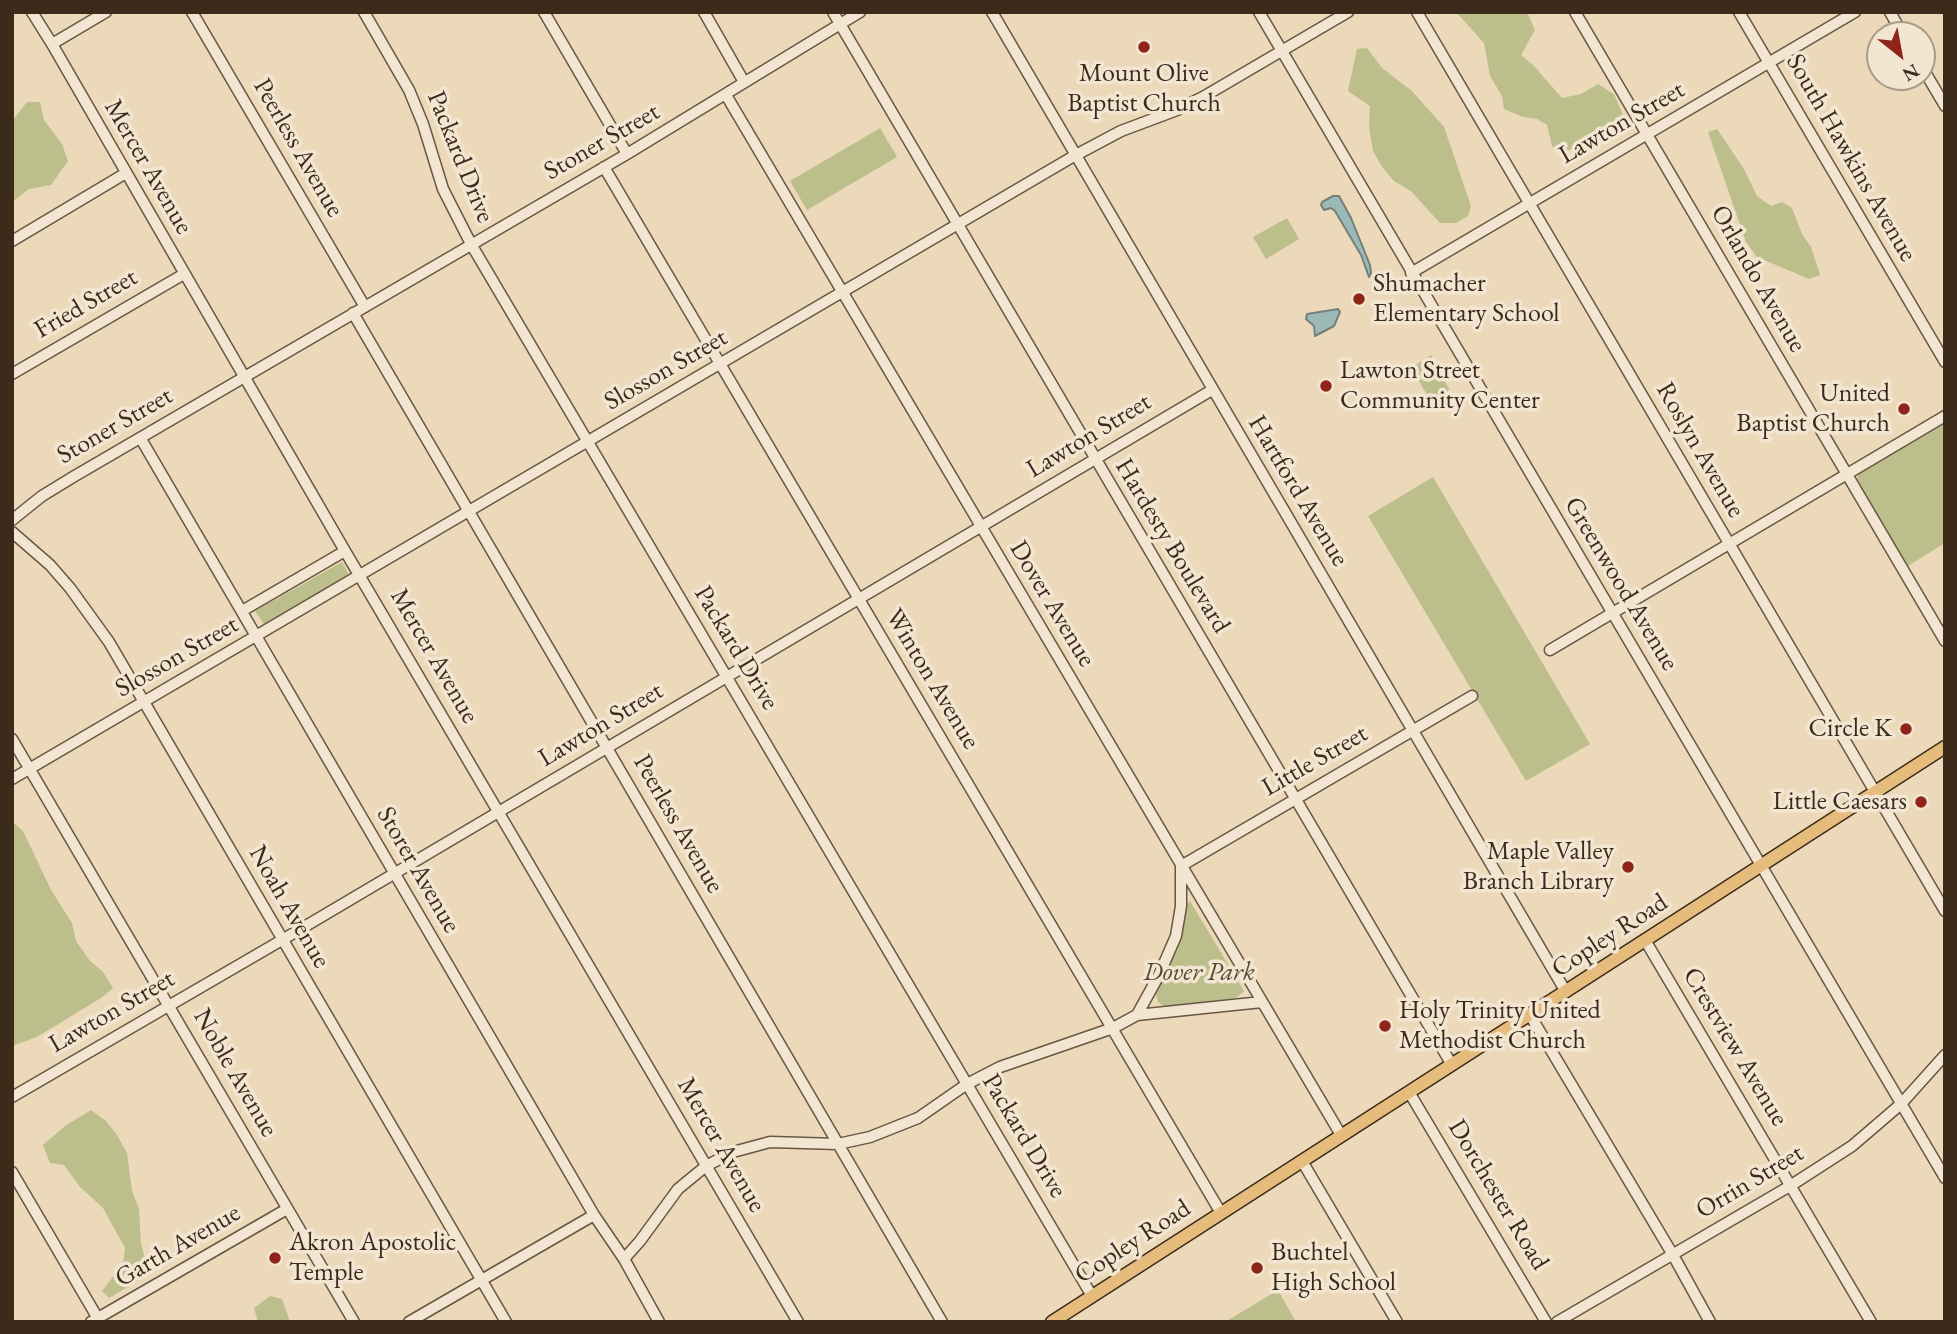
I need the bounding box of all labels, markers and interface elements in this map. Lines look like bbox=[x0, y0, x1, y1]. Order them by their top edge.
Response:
north arrow bbox=[1866, 21, 1936, 91]
marker: Mount Olive Baptist Church bbox=[1136, 39, 1152, 55]
street label: South Hawkins Avenue bbox=[1779, 49, 1923, 267]
place label: Mount Olive Baptist Church bbox=[1067, 58, 1221, 119]
text: N bbox=[1898, 58, 1924, 87]
street label: Peerless Avenue bbox=[246, 73, 350, 223]
street label: Lawton Street bbox=[1554, 75, 1690, 171]
street label: Packard Drive bbox=[419, 87, 501, 227]
street label: Mercer Avenue bbox=[97, 94, 199, 240]
street label: Stoner Street bbox=[539, 96, 665, 188]
street label: Orlando Avenue bbox=[1703, 200, 1813, 358]
street label: Fried Street bbox=[29, 262, 143, 346]
place label: Shumacher Elementary School bbox=[1373, 268, 1560, 330]
marker: Shumacher Elementary School bbox=[1351, 291, 1367, 307]
street label: Slosson Street bbox=[599, 322, 733, 418]
place label: Lawton Street Community Center bbox=[1340, 355, 1540, 416]
street label: Roslyn Avenue bbox=[1649, 377, 1751, 523]
marker: Lawton Street Community Center bbox=[1318, 378, 1334, 394]
place label: United Baptist Church bbox=[1736, 378, 1890, 440]
street label: Stoner Street bbox=[52, 380, 178, 472]
street label: Lawton Street bbox=[1021, 387, 1157, 485]
marker: United Baptist Church bbox=[1896, 401, 1912, 417]
street label: Hartford Avenue bbox=[1241, 410, 1355, 572]
street label: Hardesty Boulevard bbox=[1108, 453, 1236, 639]
street label: Greenwood Avenue bbox=[1557, 492, 1685, 676]
street label: Dover Avenue bbox=[1002, 535, 1102, 673]
street label: Packard Drive bbox=[687, 580, 785, 716]
street label: Mercer Avenue bbox=[383, 583, 485, 729]
street label: Winton Avenue bbox=[878, 603, 986, 755]
street label: Slosson Street bbox=[110, 609, 244, 705]
street label: Lawton Street bbox=[533, 676, 669, 774]
place label: Circle K bbox=[1809, 713, 1892, 745]
street label: Little Street bbox=[1257, 718, 1373, 804]
marker: Circle K bbox=[1898, 721, 1914, 737]
street label: Peerless Avenue bbox=[626, 749, 730, 899]
place label: Little Caesars bbox=[1773, 786, 1907, 818]
marker: Little Caesars bbox=[1913, 794, 1929, 810]
street label: Storer Avenue bbox=[369, 801, 467, 939]
place label: Maple Valley Branch Library bbox=[1463, 836, 1614, 898]
street label: Noah Avenue bbox=[241, 840, 337, 974]
marker: Maple Valley Branch Library bbox=[1620, 859, 1636, 875]
street label: Copley Road bbox=[1546, 887, 1674, 985]
park label: Dover Park bbox=[1143, 957, 1255, 989]
street label: Crestview Avenue bbox=[1675, 962, 1795, 1132]
street label: Lawton Street bbox=[44, 964, 180, 1060]
place label: Holy Trinity United Methodist Church bbox=[1399, 995, 1601, 1056]
street label: Noble Avenue bbox=[186, 1003, 284, 1143]
marker: Holy Trinity United Methodist Church bbox=[1377, 1018, 1393, 1034]
street label: Packard Drive bbox=[975, 1068, 1073, 1204]
street label: Mercer Avenue bbox=[670, 1072, 772, 1218]
street label: Dorchester Road bbox=[1441, 1114, 1555, 1276]
street label: Orrin Street bbox=[1691, 1138, 1809, 1226]
street label: Copley Road bbox=[1069, 1193, 1197, 1291]
street label: Garth Avenue bbox=[110, 1198, 246, 1294]
place label: Akron Apostolic Temple bbox=[289, 1227, 456, 1288]
place label: Buchtel High School bbox=[1271, 1237, 1396, 1298]
marker: Akron Apostolic Temple bbox=[267, 1250, 283, 1266]
marker: Buchtel High School bbox=[1249, 1260, 1265, 1276]

